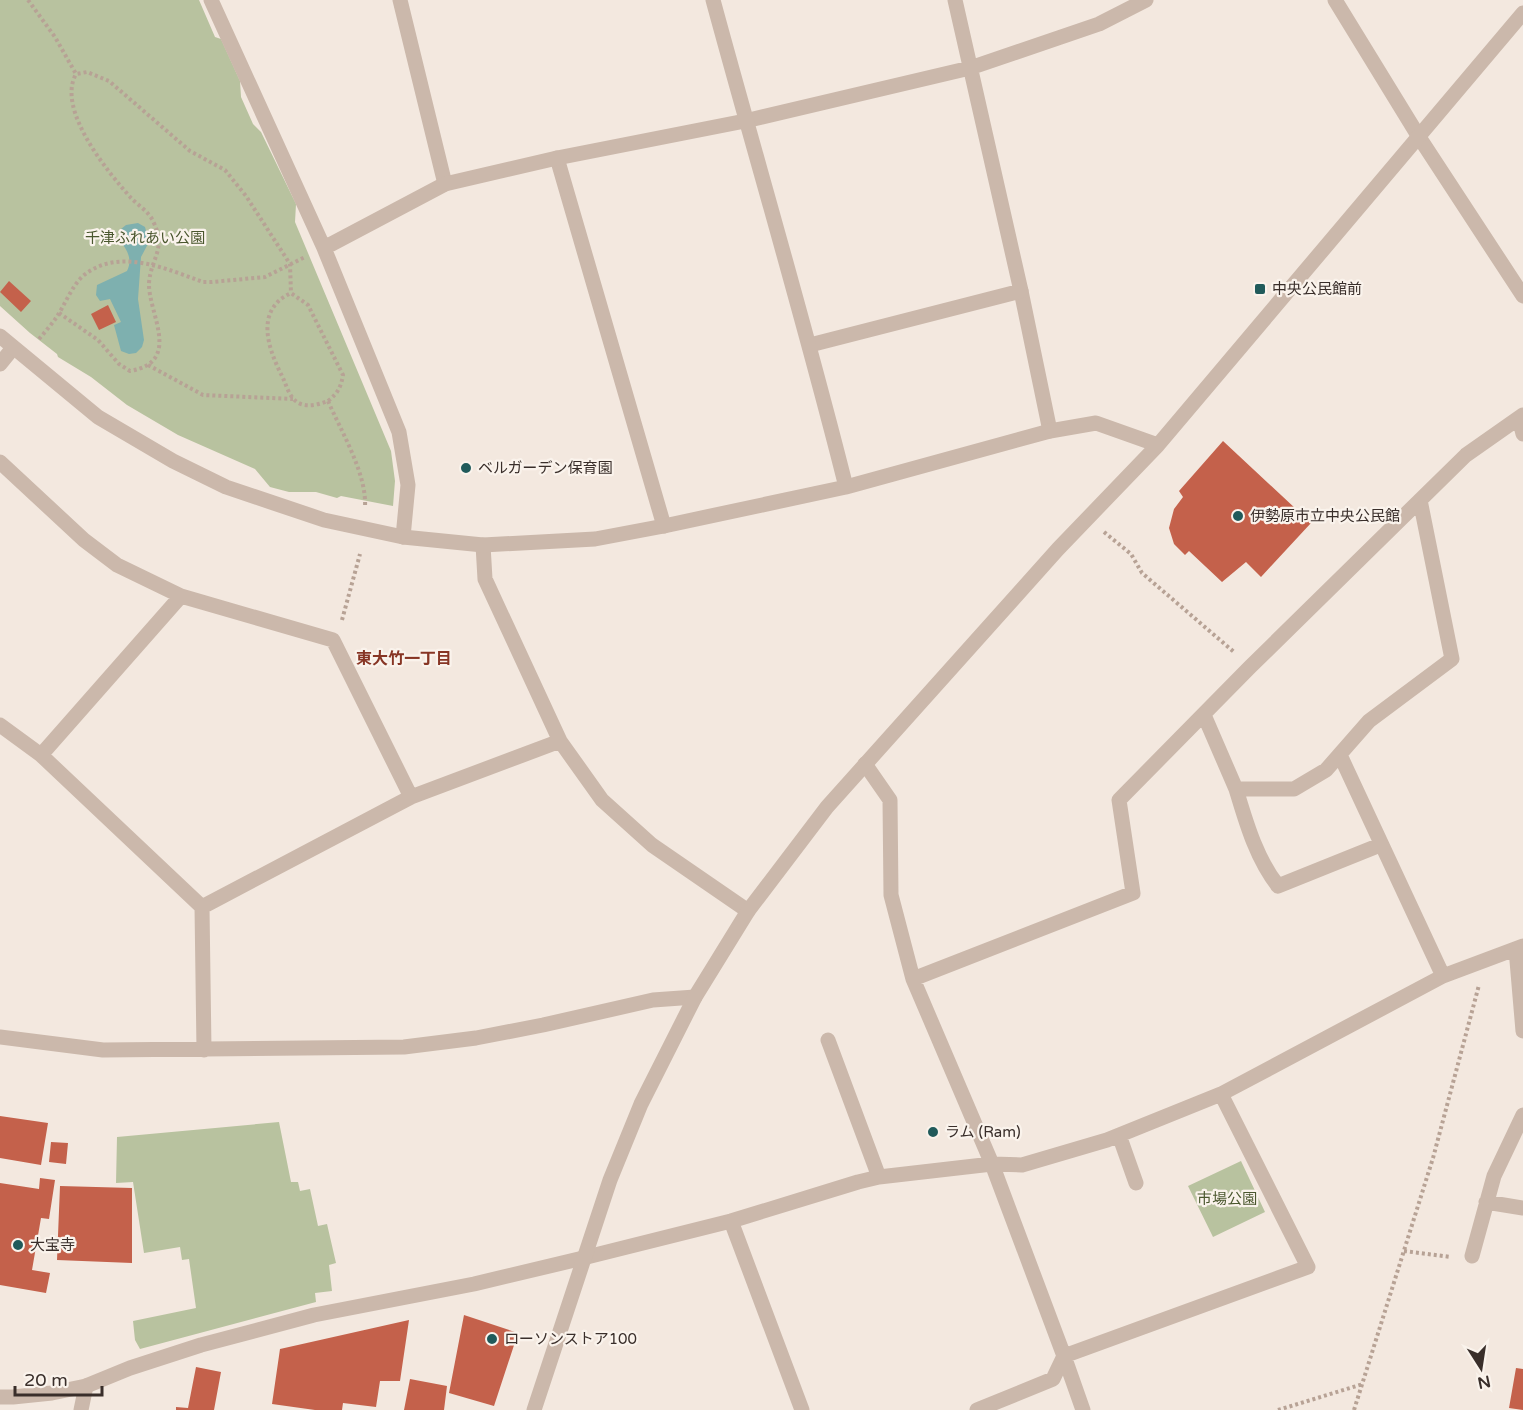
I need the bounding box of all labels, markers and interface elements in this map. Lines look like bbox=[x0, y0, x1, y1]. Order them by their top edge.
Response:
park label: 千津ふれあい公園 bbox=[85, 229, 205, 247]
place label: 中央公民館前 bbox=[1272, 280, 1362, 298]
marker: 中央公民館前 bbox=[1253, 282, 1267, 296]
place label: ベルガーデン保育園 bbox=[478, 459, 613, 477]
marker: ベルガーデン保育園 bbox=[459, 461, 473, 475]
place label: 伊勢原市立中央公民館 bbox=[1250, 507, 1400, 525]
marker: 伊勢原市立中央公民館 bbox=[1231, 509, 1245, 523]
district label: 東大竹一丁目 bbox=[356, 649, 452, 669]
place label: ラム (Ram) bbox=[945, 1123, 1021, 1141]
marker: ラム (Ram) bbox=[926, 1125, 940, 1139]
park label: 市場公園 bbox=[1197, 1190, 1257, 1208]
place label: 大宝寺 bbox=[30, 1236, 75, 1254]
marker: 大宝寺 bbox=[11, 1238, 25, 1252]
place label: ローソンストア100 bbox=[504, 1330, 637, 1348]
marker: ローソンストア100 bbox=[485, 1332, 499, 1346]
north arrow bbox=[1451, 1338, 1511, 1398]
scale bar bbox=[15, 1359, 102, 1397]
text: 20 m bbox=[24, 1369, 68, 1391]
text: N bbox=[1476, 1371, 1492, 1393]

